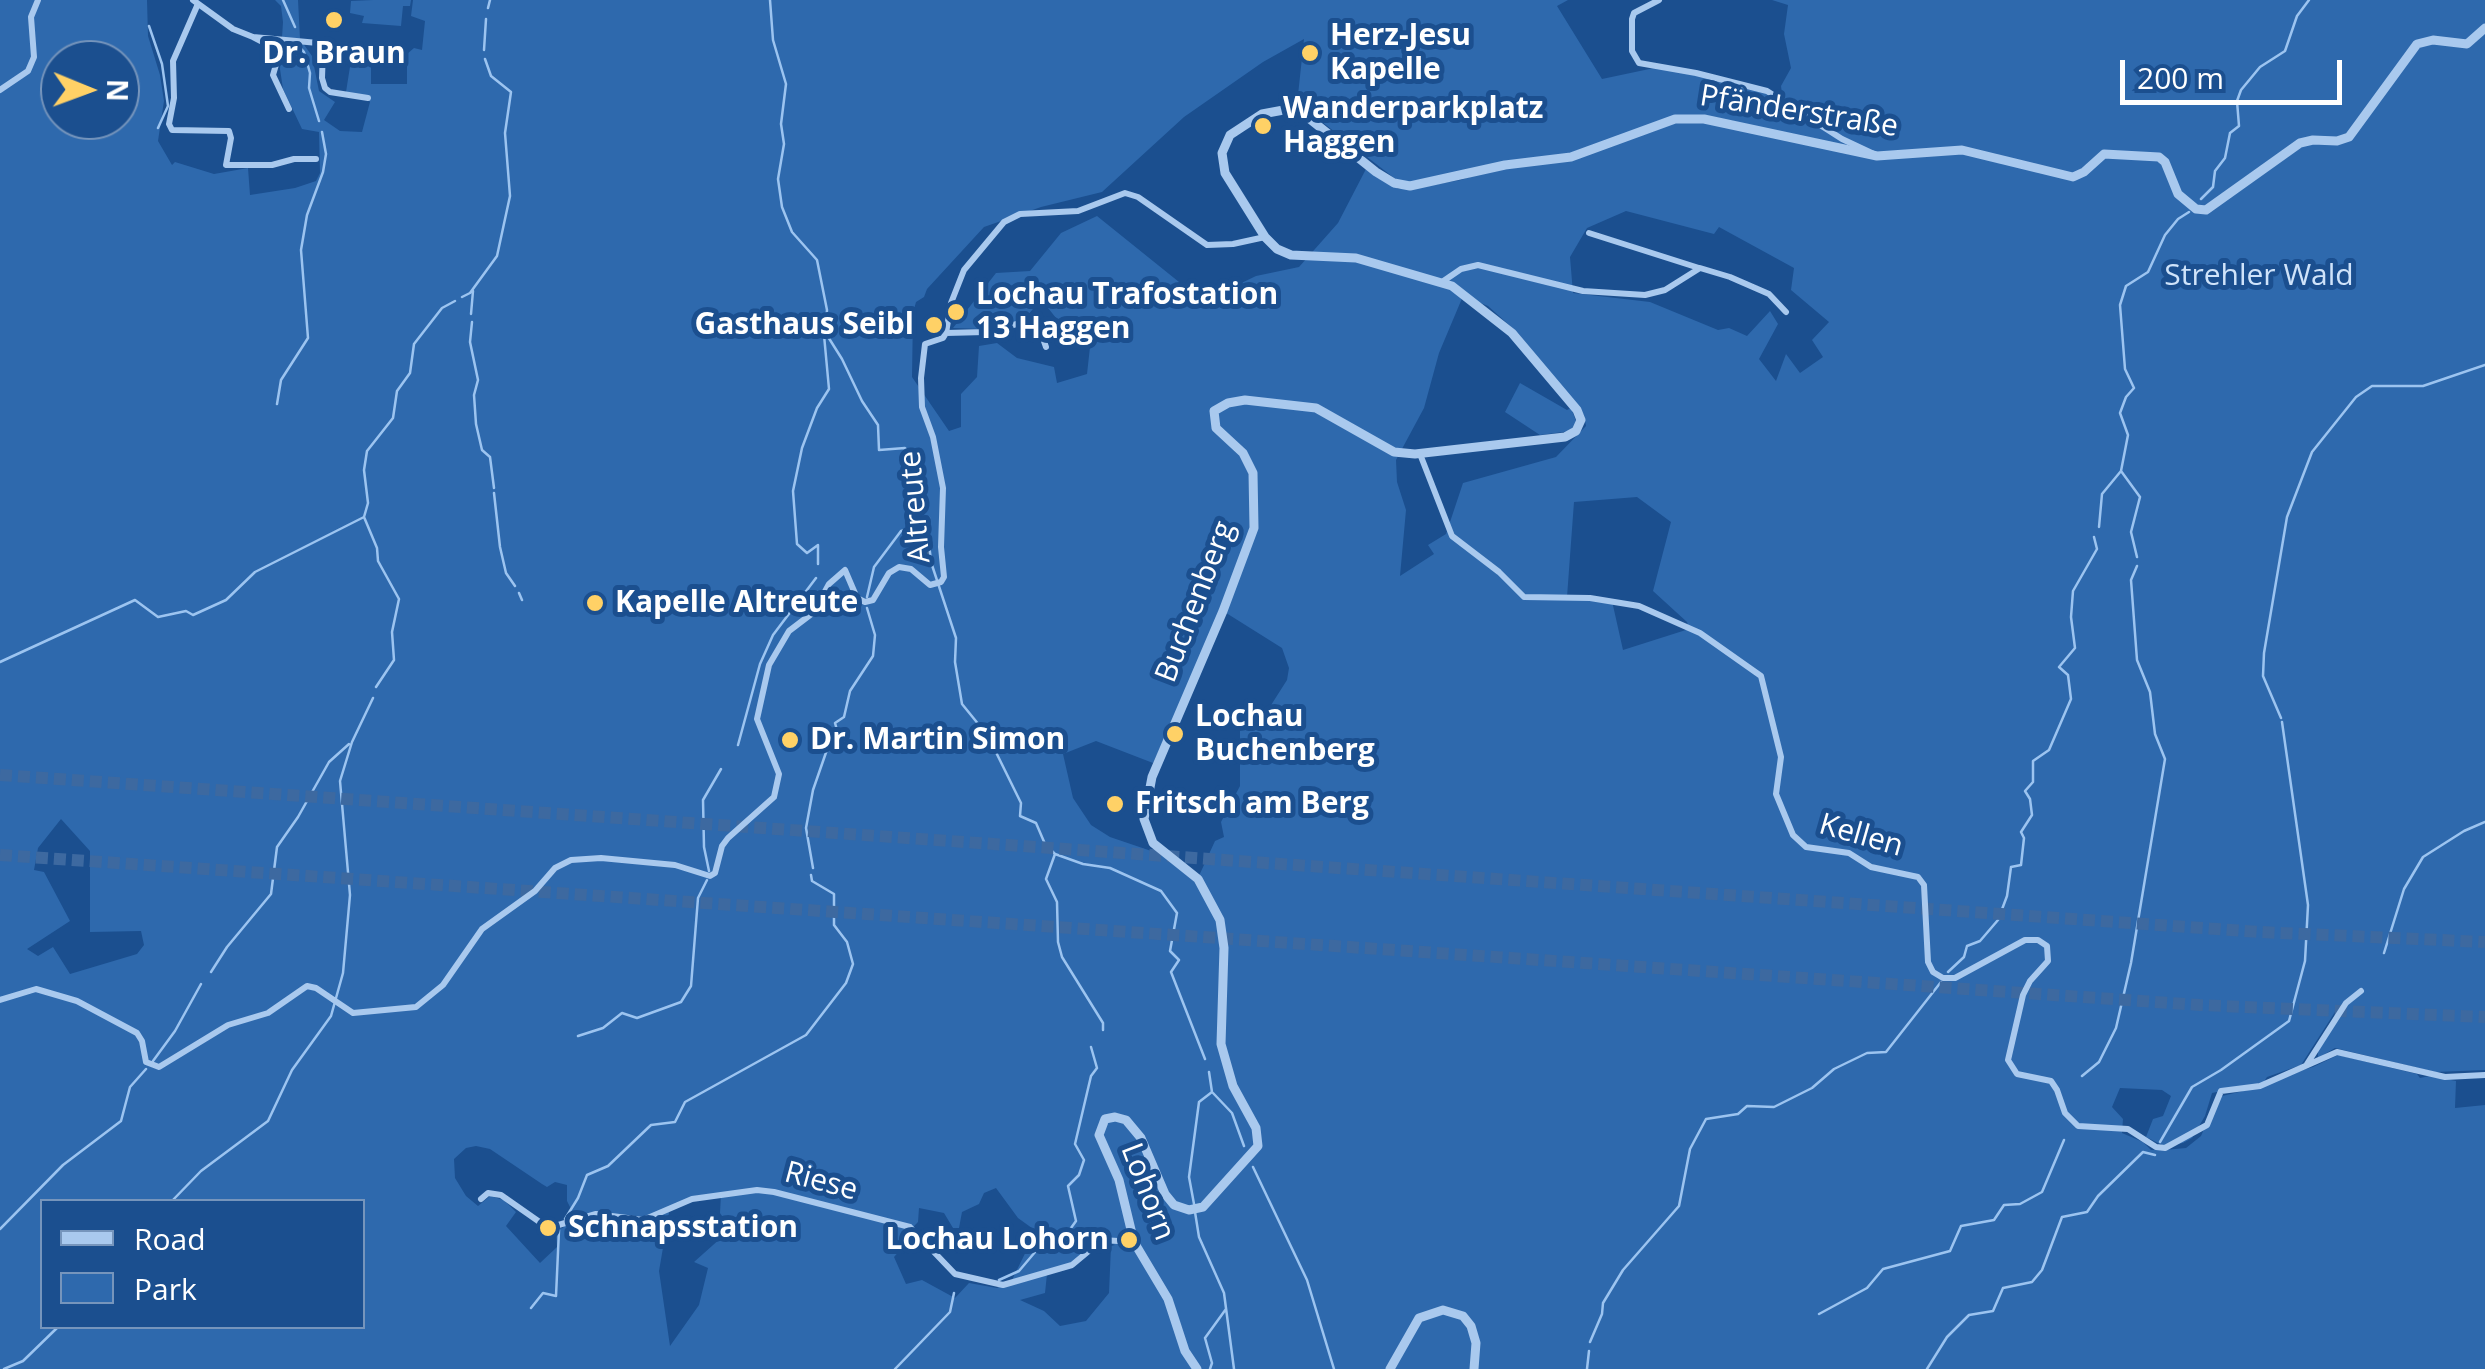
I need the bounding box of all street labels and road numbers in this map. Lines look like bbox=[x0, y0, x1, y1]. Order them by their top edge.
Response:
street label: Pfänderstraße bbox=[1697, 79, 1901, 145]
street label: Altreute bbox=[893, 450, 939, 564]
street label: Buchenberg bbox=[1149, 516, 1243, 688]
street label: Kellen bbox=[1815, 807, 1907, 865]
street label: Lohorn bbox=[1112, 1138, 1182, 1246]
street label: Riese bbox=[781, 1155, 861, 1209]

